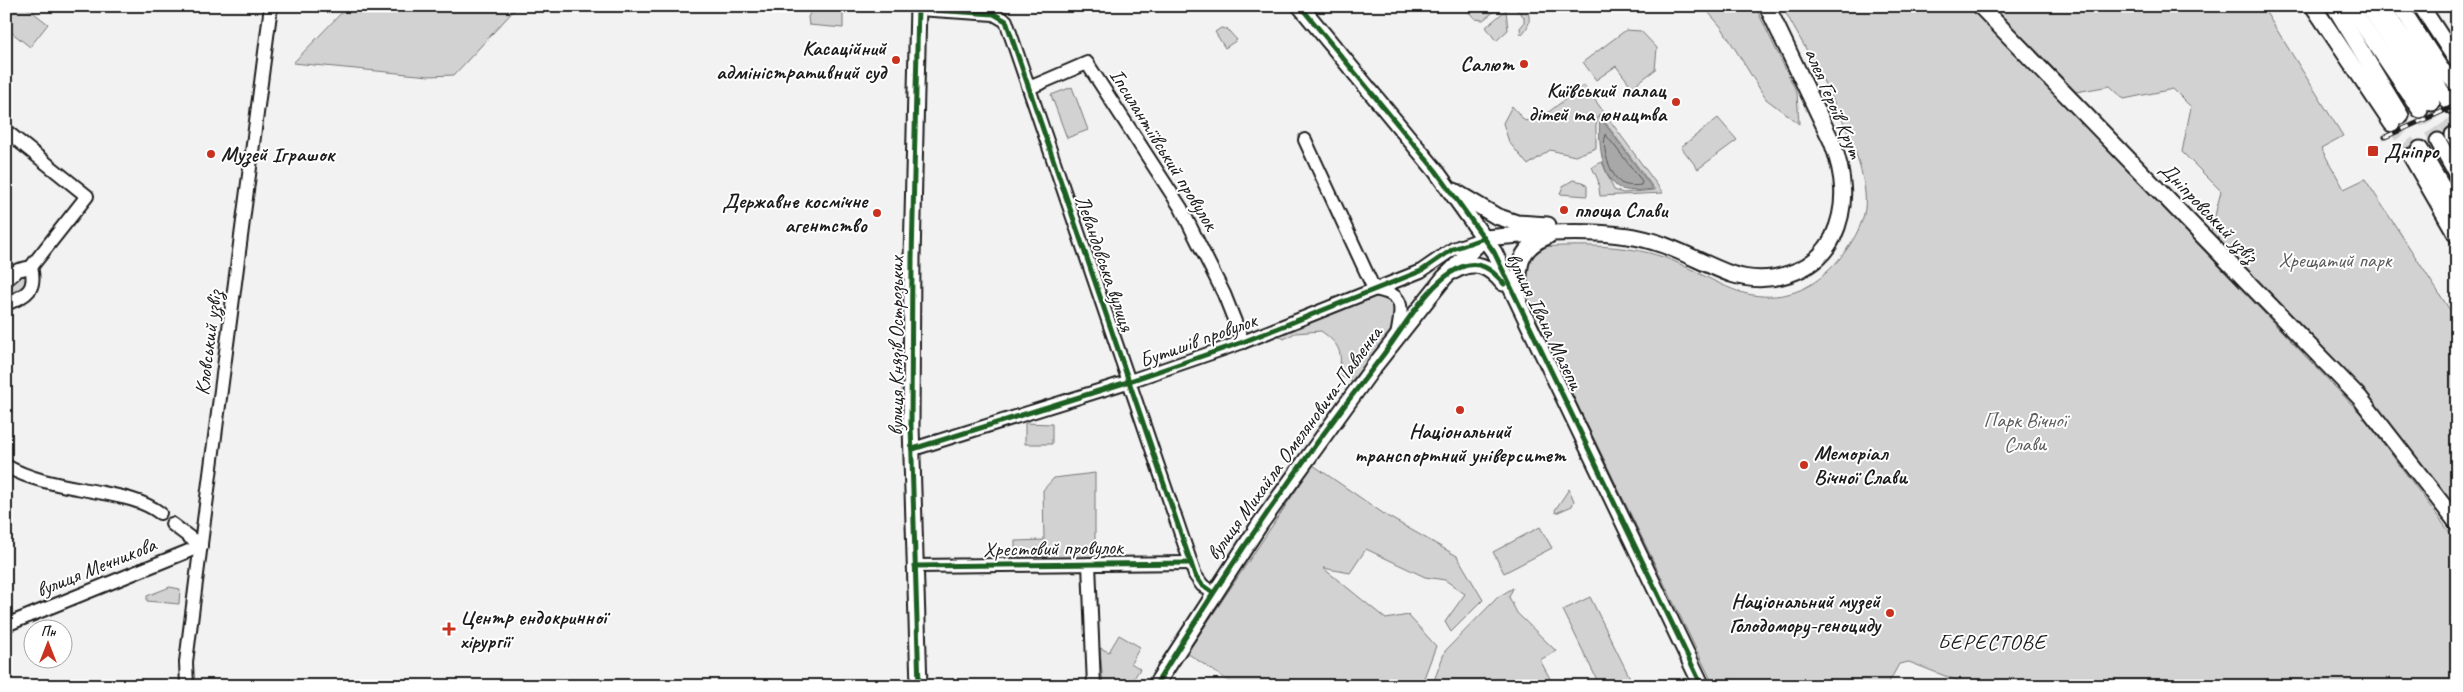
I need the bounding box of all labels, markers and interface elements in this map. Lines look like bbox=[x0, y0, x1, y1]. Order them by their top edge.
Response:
place label: Касаційний адміністративний суд bbox=[716, 35, 888, 85]
street label: алея Героїв Крут bbox=[1799, 44, 1869, 163]
place label: Салют bbox=[1460, 51, 1515, 77]
marker: Касаційний адміністративний суд bbox=[890, 54, 902, 66]
marker: Салют bbox=[1518, 58, 1530, 70]
street label: Іпсилантіївський провулок bbox=[1104, 63, 1225, 237]
place label: Київський палац дітей та юнацтва bbox=[1528, 77, 1668, 127]
marker: Київський палац дітей та юнацтва bbox=[1670, 96, 1682, 108]
place label: Дніпро bbox=[2384, 138, 2440, 164]
place label: Музей Іграшок bbox=[221, 141, 337, 168]
marker: Дніпро bbox=[2366, 144, 2380, 158]
marker: Музей Іграшок bbox=[205, 148, 217, 160]
street label: Дніпровський узвіз bbox=[2154, 156, 2265, 270]
place label: Державне космічне агентство bbox=[722, 188, 869, 238]
street label: Левандовська вулиця bbox=[1070, 191, 1141, 336]
place label: площа Слави bbox=[1574, 197, 1669, 223]
marker: площа Слави bbox=[1558, 204, 1570, 216]
marker: Державне космічне агентство bbox=[871, 207, 883, 219]
park label: Хрещатий парк bbox=[2279, 247, 2393, 273]
street label: вулиця Івана Мазепи bbox=[1501, 248, 1590, 395]
street label: вулиця Князів Острозьких bbox=[883, 254, 909, 436]
street label: Кловський узвіз bbox=[189, 287, 229, 397]
street label: Бутишів провулок bbox=[1136, 306, 1262, 373]
street label: вулиця Михайла Омеляновича-Павленка bbox=[1200, 319, 1389, 565]
marker: Національний транспортний університет bbox=[1454, 404, 1466, 416]
park label: Парк Вічної Слави bbox=[1983, 407, 2071, 457]
place label: Національний транспортний університет bbox=[1354, 418, 1567, 468]
place label: Меморіал Вічної Слави bbox=[1814, 440, 1909, 490]
marker: Меморіал Вічної Слави bbox=[1798, 459, 1810, 471]
street label: вулиця Мечникова bbox=[32, 531, 161, 603]
street label: Хрестовий провулок bbox=[983, 534, 1125, 562]
place label: Національний музей Голодомору-геноциду bbox=[1729, 588, 1882, 639]
place label: Центр ендокринної хірургії bbox=[460, 604, 611, 654]
marker: Національний музей Голодомору-геноциду bbox=[1884, 607, 1896, 619]
north arrow bbox=[22, 620, 72, 670]
marker: Центр ендокринної хірургії bbox=[442, 622, 456, 636]
text: Пн bbox=[41, 623, 56, 640]
district label: БЕРЕСТОВЕ bbox=[1938, 628, 2048, 656]

